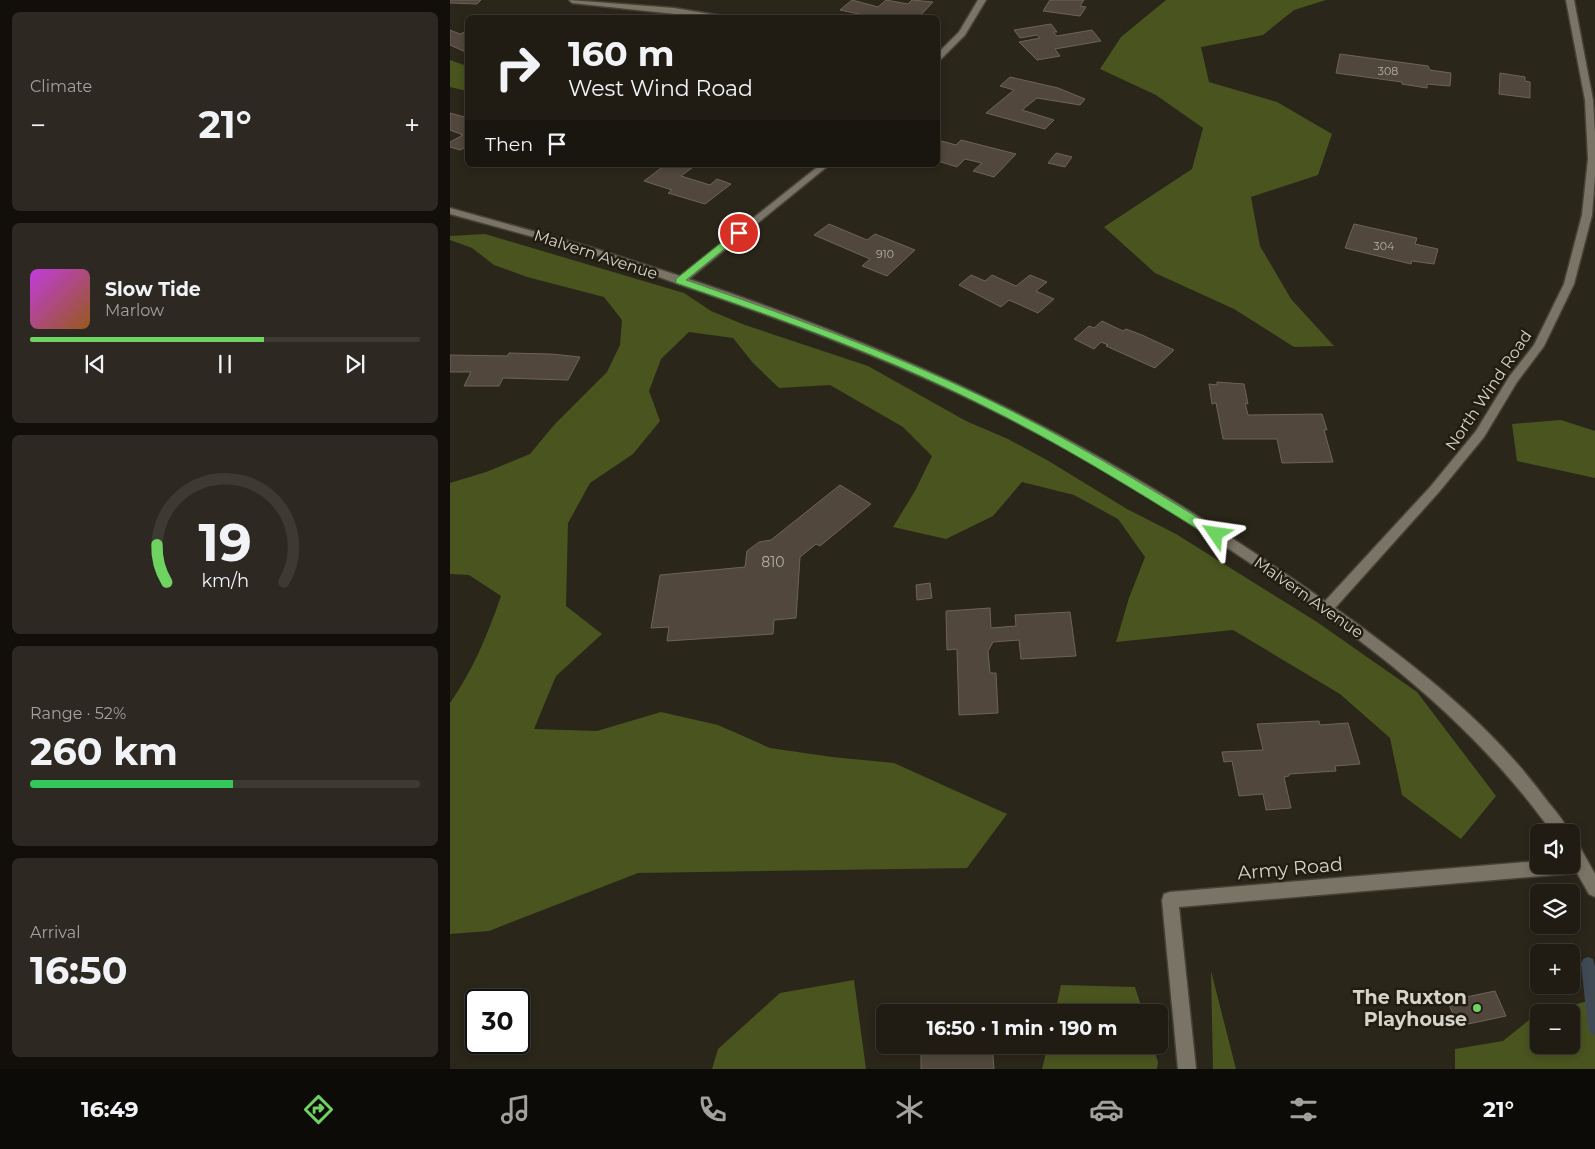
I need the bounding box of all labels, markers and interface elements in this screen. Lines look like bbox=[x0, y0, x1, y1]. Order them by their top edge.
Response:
text: 160 m bbox=[568, 32, 674, 75]
icon: right bbox=[485, 35, 550, 100]
house number: 308 bbox=[1378, 64, 1398, 78]
text: West Wind Road bbox=[568, 75, 753, 102]
text: Climate bbox=[30, 77, 92, 96]
text: 21° bbox=[198, 101, 252, 148]
text: − bbox=[30, 108, 46, 142]
text: + bbox=[404, 108, 420, 142]
icon: arrive bbox=[543, 130, 571, 158]
text: Then bbox=[485, 133, 533, 156]
pin bbox=[718, 212, 760, 254]
icon: arrive bbox=[725, 219, 753, 247]
street label: Malvern Avenue bbox=[532, 226, 660, 283]
house number: 304 bbox=[1374, 239, 1395, 253]
house number: 910 bbox=[876, 247, 894, 261]
text: Slow Tide bbox=[105, 278, 201, 301]
text: Marlow bbox=[105, 301, 164, 320]
street label: North Wind Road bbox=[1441, 327, 1536, 454]
icon: previous bbox=[81, 350, 109, 378]
icon: pause bbox=[211, 350, 239, 378]
icon: next bbox=[341, 350, 369, 378]
position arrow bbox=[1189, 507, 1241, 559]
text: 19 bbox=[198, 511, 252, 574]
house number: 810 bbox=[761, 553, 785, 571]
street label: Malvern Avenue bbox=[1251, 553, 1367, 642]
text: km/h bbox=[201, 570, 249, 591]
text: Range · 52% bbox=[30, 704, 126, 723]
text: 260 km bbox=[30, 728, 178, 775]
map controls bbox=[1530, 824, 1580, 1054]
button: sound bbox=[1530, 824, 1580, 874]
street label: Army Road bbox=[1236, 852, 1344, 885]
button: layers bbox=[1530, 884, 1580, 934]
text: Arrival bbox=[30, 923, 80, 942]
button: + bbox=[1530, 944, 1580, 994]
text: 16:50 bbox=[30, 947, 127, 994]
place label: The Ruxton Playhouse bbox=[1353, 986, 1467, 1031]
speed limit sign: 30 bbox=[465, 989, 530, 1054]
marker: The Ruxton Playhouse bbox=[1471, 1002, 1483, 1014]
button: − bbox=[1530, 1004, 1580, 1054]
text: 16:50 · 1 min · 190 m bbox=[926, 1017, 1118, 1040]
icon: directions bbox=[301, 1092, 336, 1127]
icon: music bbox=[498, 1092, 533, 1127]
icon: phone bbox=[695, 1092, 730, 1127]
icon: climate bbox=[892, 1092, 927, 1127]
icon: car bbox=[1089, 1092, 1124, 1127]
icon: filters bbox=[1286, 1092, 1321, 1127]
text: 16:49 bbox=[81, 1096, 139, 1123]
text: 21° bbox=[1483, 1096, 1514, 1123]

